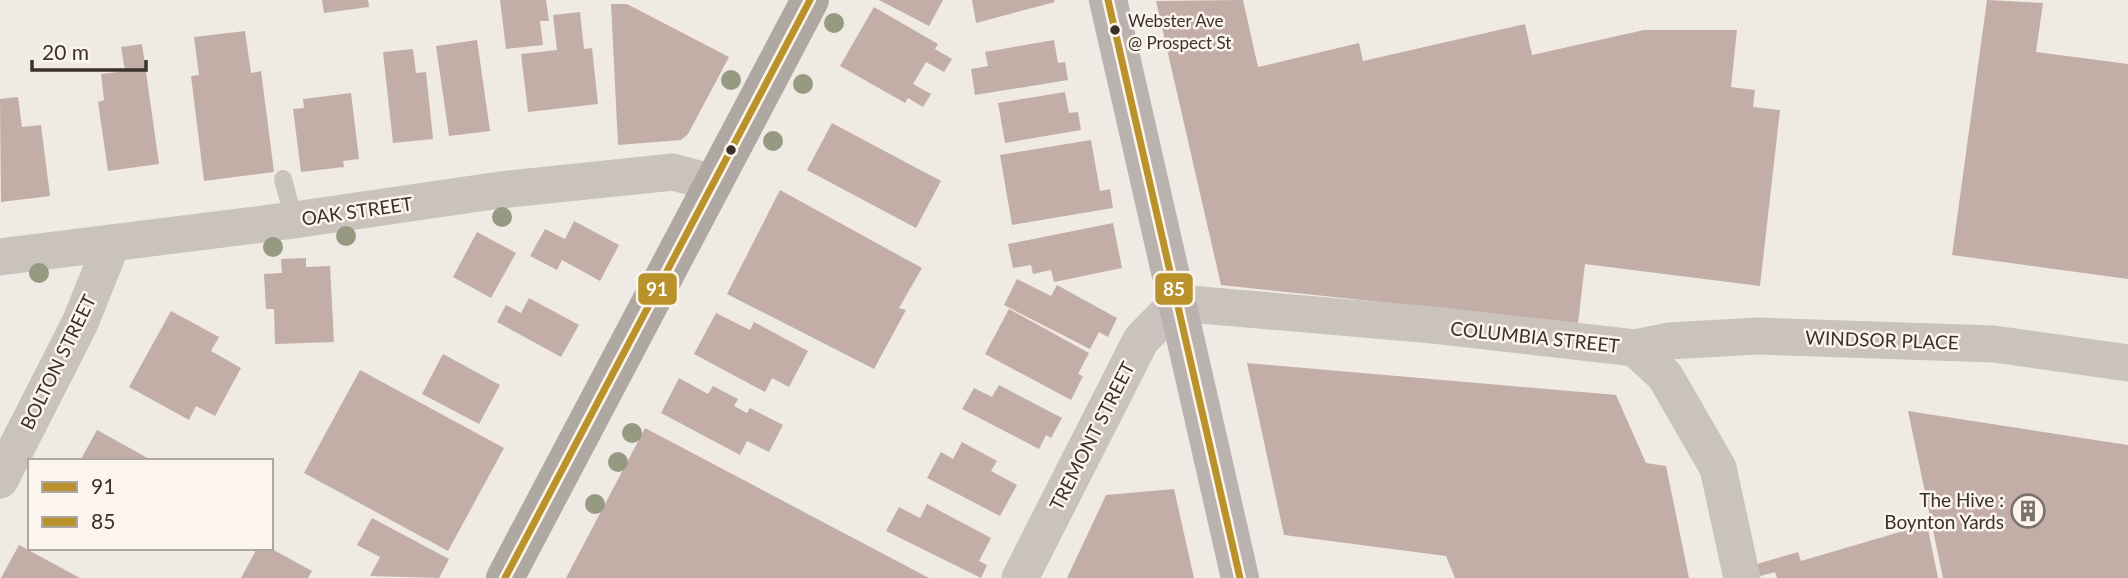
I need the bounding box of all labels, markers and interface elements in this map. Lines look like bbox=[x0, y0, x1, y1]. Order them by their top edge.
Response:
place label: Webster Ave @ Prospect St bbox=[1128, 10, 1231, 53]
marker: Webster Ave @ Prospect St bbox=[1108, 23, 1122, 37]
scale bar bbox=[32, 28, 145, 72]
text: 20 m bbox=[42, 39, 89, 64]
unlabelled marker bbox=[724, 143, 738, 157]
street label: OAK STREET bbox=[300, 191, 414, 230]
line badge: 91 bbox=[637, 272, 678, 306]
line badge: 85 bbox=[1154, 272, 1194, 306]
text: 91 bbox=[646, 277, 668, 300]
text: 85 bbox=[1163, 277, 1185, 300]
street label: BOLTON STREET bbox=[15, 291, 100, 433]
street label: COLUMBIA STREET bbox=[1449, 316, 1621, 357]
street label: WINDSOR PLACE bbox=[1805, 325, 1959, 354]
street label: TREMONT STREET bbox=[1044, 358, 1139, 514]
legend bbox=[28, 459, 273, 550]
text: 91 bbox=[91, 473, 115, 498]
place label: The Hive : Boynton Yards bbox=[1884, 488, 2004, 533]
building icon: The Hive : Boynton Yards bbox=[2009, 492, 2047, 530]
text: 85 bbox=[91, 508, 115, 533]

